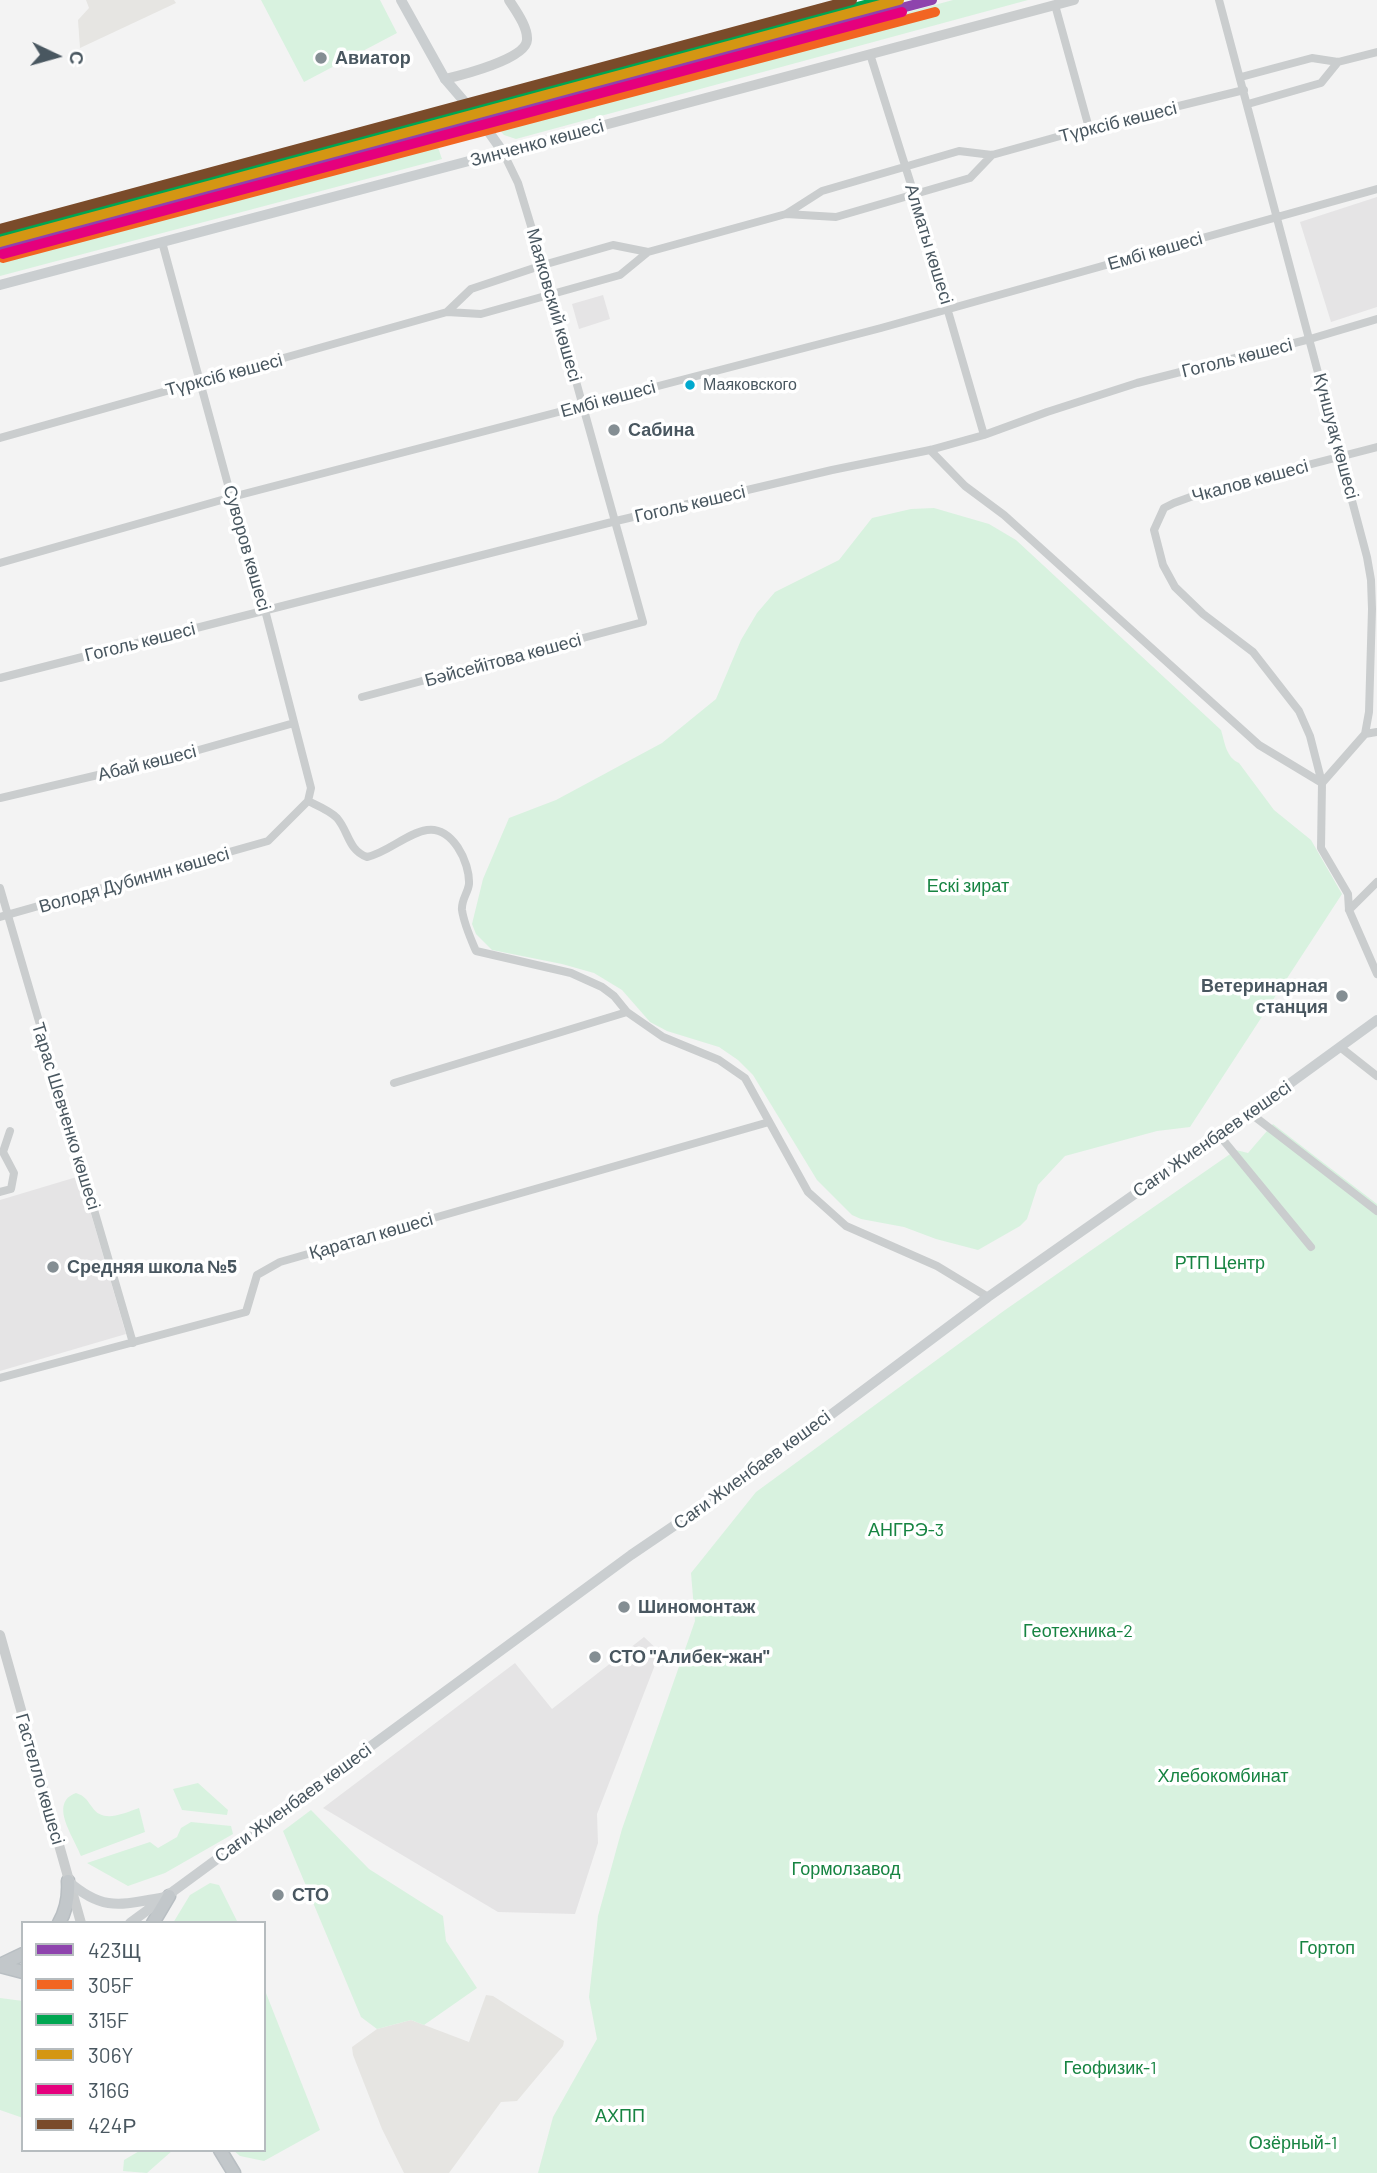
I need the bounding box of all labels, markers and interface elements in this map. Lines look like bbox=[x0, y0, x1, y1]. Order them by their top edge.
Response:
north arrow bbox=[21, 21, 91, 91]
place label: Авиатор bbox=[335, 47, 411, 69]
text: С bbox=[65, 50, 89, 66]
marker: Авиатор bbox=[313, 50, 329, 66]
street label: Түрксіб көшесі bbox=[1057, 97, 1179, 147]
street label: Зинченко көшесі bbox=[468, 115, 606, 171]
street label: Алматы көшесі bbox=[900, 181, 958, 307]
street label: Маяковский көшесі bbox=[522, 226, 586, 384]
street label: Ембі көшесі bbox=[1105, 227, 1205, 275]
street label: Гоголь көшесі bbox=[1179, 334, 1295, 382]
street label: Түрксіб көшесі bbox=[163, 349, 285, 401]
street label: Күншуақ көшесі bbox=[1309, 371, 1363, 501]
place label: Маяковского bbox=[703, 375, 797, 395]
street label: Ембі көшесі bbox=[558, 376, 658, 422]
marker: Маяковского bbox=[683, 378, 697, 392]
place label: Сабина bbox=[628, 419, 694, 441]
marker: Сабина bbox=[606, 422, 622, 438]
street label: Чкалов көшесі bbox=[1189, 455, 1311, 507]
street label: Гоголь көшесі bbox=[632, 481, 748, 527]
street label: Суворов көшесі bbox=[219, 483, 275, 613]
street label: Гоголь көшесі bbox=[82, 618, 198, 666]
street label: Бәйсейітова көшесі bbox=[422, 629, 584, 691]
street label: Абай көшесі bbox=[95, 740, 199, 786]
street label: Володя Дубинин көшесі bbox=[36, 842, 232, 918]
park label: Ескі зират bbox=[927, 875, 1009, 897]
place label: Ветеринарная станция bbox=[1201, 975, 1328, 1018]
marker: Ветеринарная станция bbox=[1334, 988, 1350, 1004]
street label: Тарас Шевченко көшесі bbox=[27, 1020, 105, 1212]
street label: Сағи Жиенбаев көшесі bbox=[1129, 1076, 1295, 1202]
street label: Қаратал көшесі bbox=[307, 1208, 435, 1264]
park label: РТП Центр bbox=[1175, 1252, 1265, 1274]
place label: Средняя школа №5 bbox=[67, 1256, 237, 1278]
marker: Средняя школа №5 bbox=[45, 1259, 61, 1275]
street label: Сағи Жиенбаев көшесі bbox=[669, 1406, 835, 1534]
park label: АНГРЭ-3 bbox=[868, 1519, 944, 1541]
place label: Шиномонтаж bbox=[638, 1596, 755, 1618]
marker: Шиномонтаж bbox=[616, 1599, 632, 1615]
park label: Геотехника-2 bbox=[1023, 1620, 1133, 1642]
place label: СТО "Алибек-жан" bbox=[609, 1646, 769, 1668]
marker: СТО "Алибек-жан" bbox=[587, 1649, 603, 1665]
street label: Гастелло көшесі bbox=[11, 1711, 69, 1847]
street label: Сағи Жиенбаев көшесі bbox=[210, 1739, 376, 1867]
park label: Хлебокомбинат bbox=[1157, 1765, 1289, 1787]
park label: Гормолзавод bbox=[792, 1858, 900, 1880]
place label: СТО bbox=[292, 1884, 329, 1906]
marker: СТО bbox=[270, 1887, 286, 1903]
legend bbox=[21, 1921, 266, 2152]
text: 423Щ bbox=[88, 1937, 141, 1962]
park label: Гортоп bbox=[1299, 1937, 1355, 1959]
text: 305F bbox=[88, 1972, 133, 1997]
text: 315F bbox=[88, 2007, 129, 2032]
text: 306Y bbox=[88, 2042, 133, 2067]
park label: Геофизик-1 bbox=[1063, 2057, 1157, 2079]
text: 316G bbox=[88, 2077, 130, 2102]
park label: АХПП bbox=[595, 2105, 645, 2127]
text: 424Р bbox=[88, 2112, 136, 2137]
park label: Озёрный-1 bbox=[1249, 2132, 1337, 2154]

